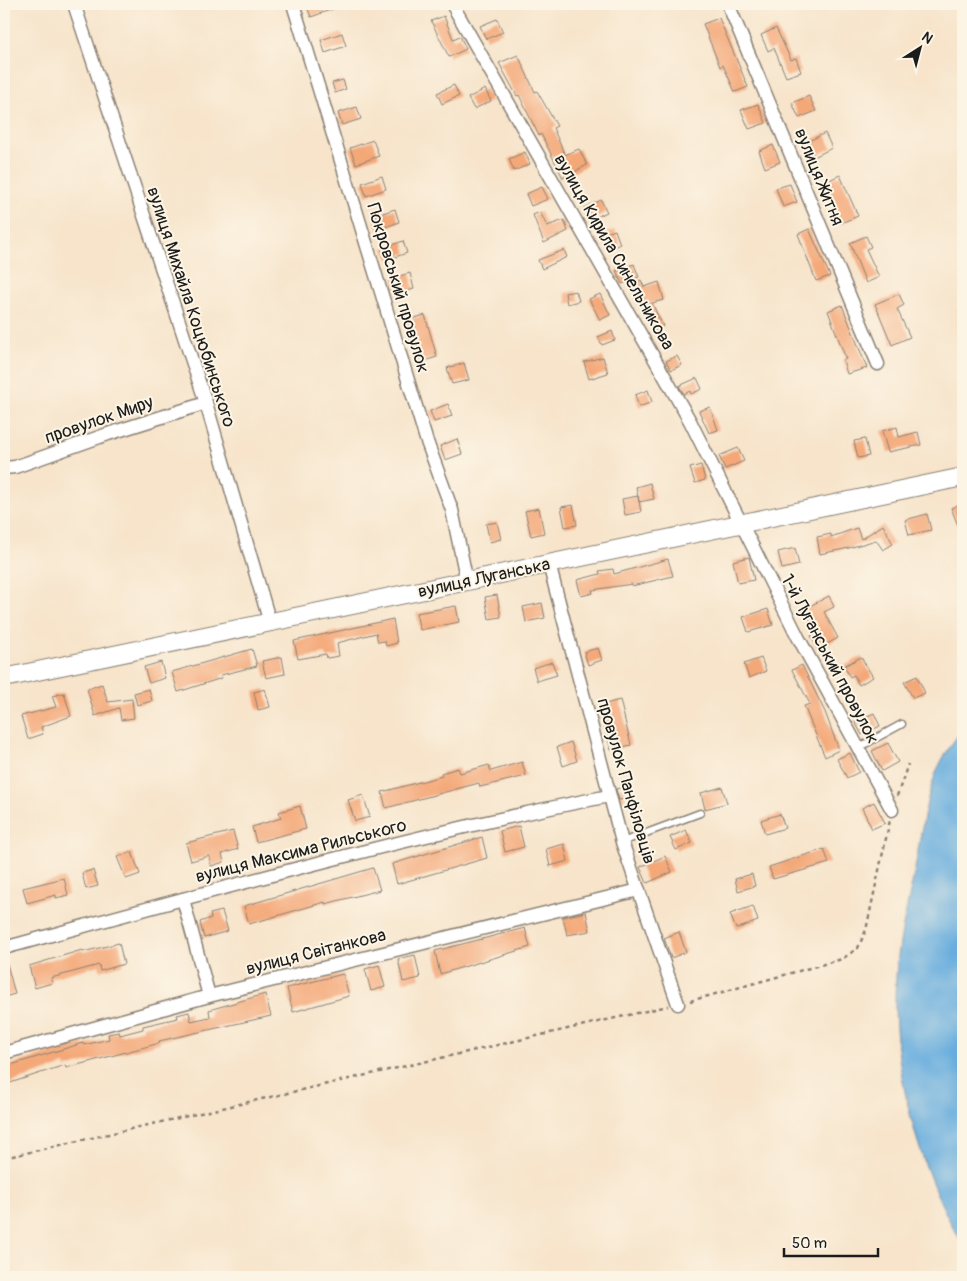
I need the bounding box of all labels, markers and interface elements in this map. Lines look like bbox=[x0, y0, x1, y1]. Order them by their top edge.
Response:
north arrow bbox=[894, 22, 944, 72]
text: N bbox=[919, 28, 936, 48]
street label: вулиця Житня bbox=[789, 125, 849, 229]
street label: вулиця Кирила Синельникова bbox=[548, 150, 680, 354]
street label: вулиця Михайла Коцюбинського bbox=[141, 184, 241, 430]
street label: Покровський провулок bbox=[361, 200, 435, 376]
street label: провулок Миру bbox=[42, 391, 157, 449]
street label: вулиця Луганська bbox=[416, 553, 552, 603]
street label: 1-й Луганський провулок bbox=[776, 570, 884, 748]
street label: провулок Панфіловців bbox=[591, 695, 661, 867]
street label: вулиця Максима Рильського bbox=[193, 814, 409, 888]
street label: вулиця Світанкова bbox=[244, 923, 388, 981]
scale bar bbox=[784, 1226, 878, 1258]
text: 50 m bbox=[792, 1234, 827, 1253]

